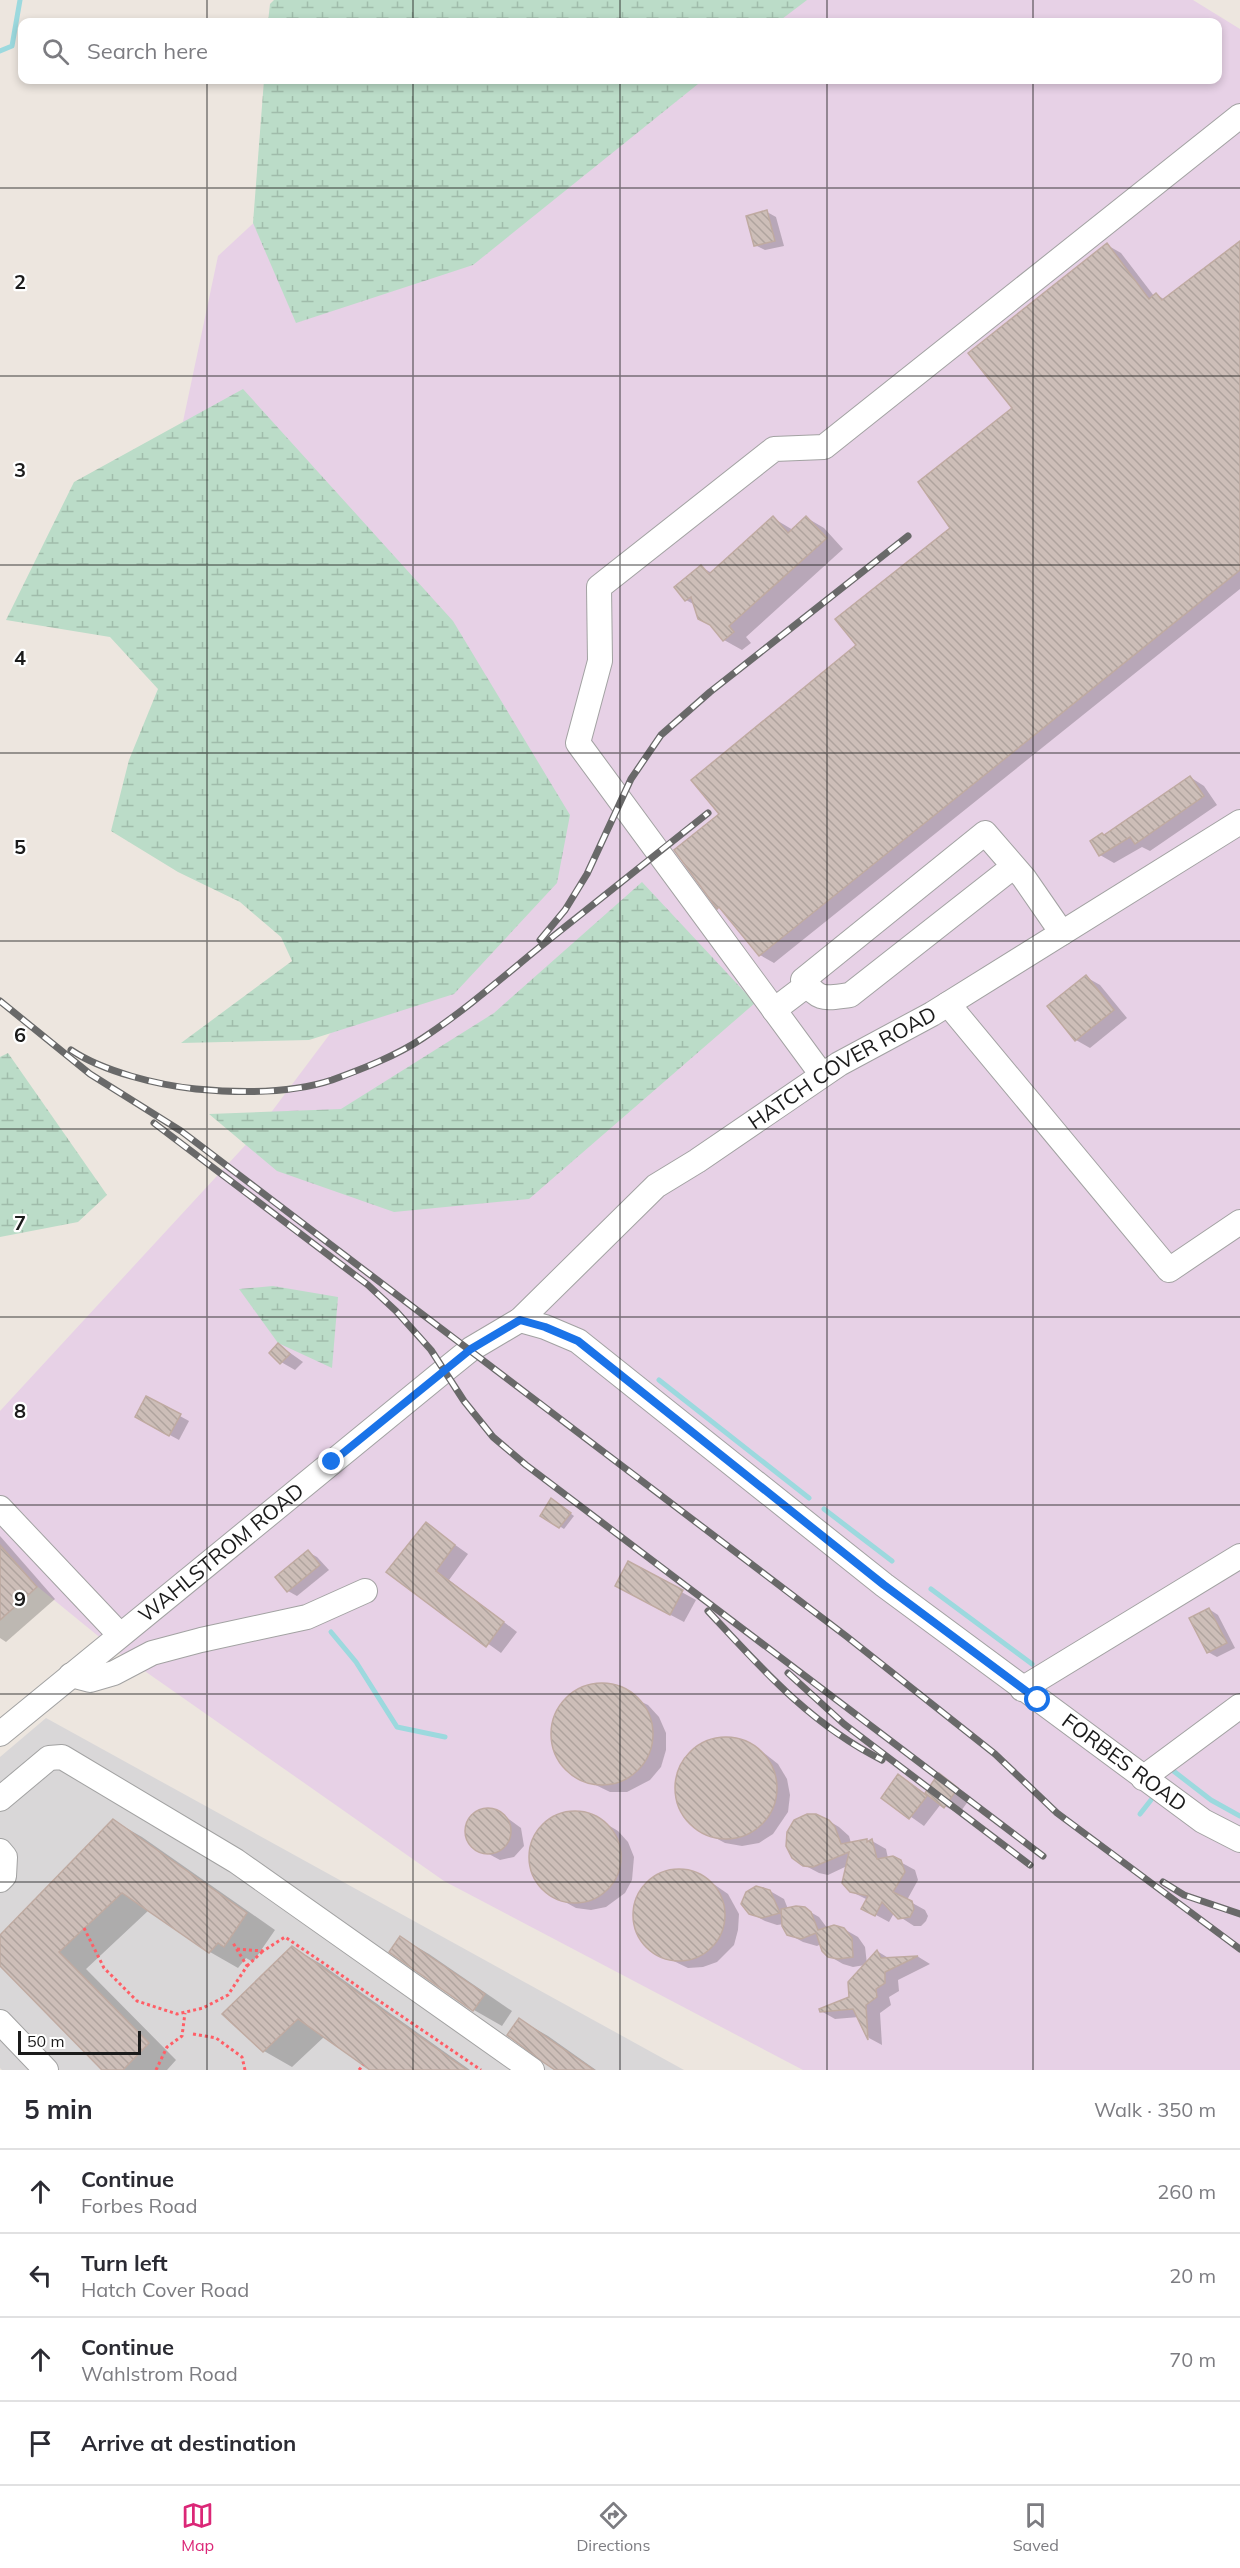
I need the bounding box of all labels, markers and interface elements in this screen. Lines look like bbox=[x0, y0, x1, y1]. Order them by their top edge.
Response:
search box bbox=[18, 18, 1222, 84]
icon: search bbox=[39, 35, 72, 68]
text: Search here bbox=[87, 37, 208, 65]
text: 2 bbox=[14, 269, 26, 294]
text: 3 bbox=[14, 457, 26, 482]
text: 4 bbox=[14, 645, 26, 670]
text: 5 bbox=[14, 834, 26, 859]
street label: HATCH COVER ROAD bbox=[743, 1000, 941, 1134]
text: 6 bbox=[14, 1022, 26, 1047]
text: 7 bbox=[14, 1210, 26, 1235]
text: 8 bbox=[14, 1398, 26, 1423]
route end bbox=[318, 1448, 344, 1474]
street label: WAHLSTROM ROAD bbox=[133, 1477, 309, 1627]
text: 9 bbox=[14, 1586, 26, 1611]
route start bbox=[1024, 1686, 1050, 1712]
street label: FORBES ROAD bbox=[1057, 1707, 1192, 1817]
scale bar bbox=[18, 2028, 141, 2056]
text: 50 m bbox=[27, 2031, 64, 2051]
text: 5 min bbox=[24, 2093, 93, 2126]
text: Walk · 350 m bbox=[1094, 2097, 1216, 2122]
text: Continue bbox=[81, 2165, 174, 2193]
icon: ahead bbox=[24, 2175, 57, 2208]
text: 260 m bbox=[1157, 2179, 1216, 2204]
text: Forbes Road bbox=[81, 2193, 198, 2218]
text: Turn left bbox=[81, 2249, 168, 2277]
icon: left bbox=[24, 2259, 57, 2292]
text: 20 m bbox=[1169, 2263, 1216, 2288]
text: Hatch Cover Road bbox=[81, 2277, 249, 2302]
text: Continue bbox=[81, 2333, 174, 2361]
icon: ahead bbox=[24, 2343, 57, 2376]
text: 70 m bbox=[1169, 2347, 1216, 2372]
text: Wahlstrom Road bbox=[81, 2361, 238, 2386]
icon: arrive bbox=[24, 2427, 57, 2460]
text: Arrive at destination bbox=[81, 2429, 296, 2457]
tab: Map bbox=[181, 2499, 214, 2555]
tab: Directions bbox=[576, 2499, 650, 2555]
tab: Saved bbox=[1013, 2499, 1059, 2555]

